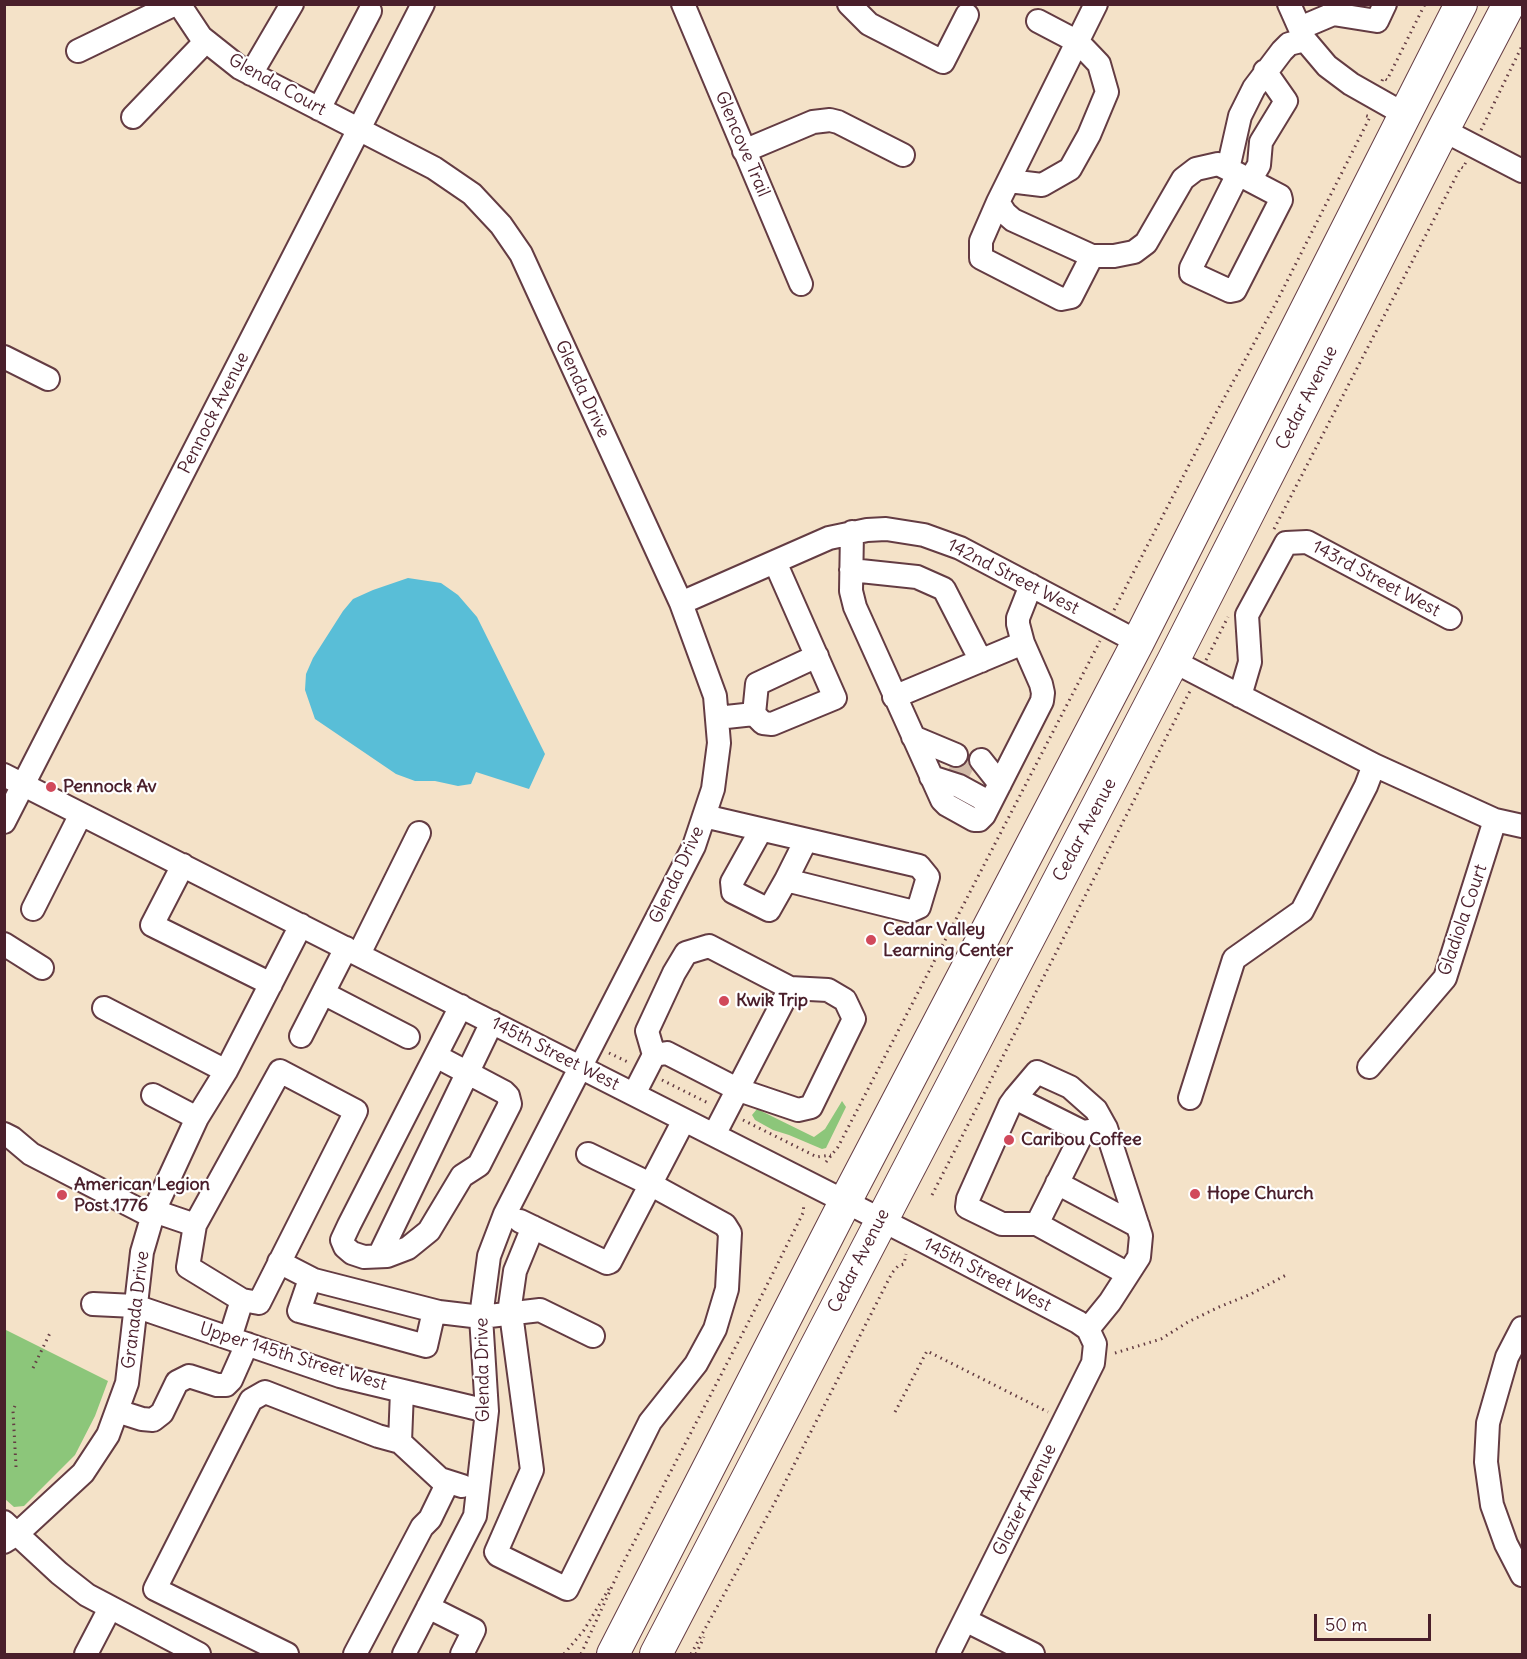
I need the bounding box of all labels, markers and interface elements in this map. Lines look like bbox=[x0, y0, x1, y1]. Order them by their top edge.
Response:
street label: Glenda Court bbox=[225, 49, 329, 121]
street label: Glencove Trail bbox=[710, 88, 774, 200]
street label: Glenda Drive bbox=[550, 337, 614, 441]
street label: Cedar Avenue bbox=[1272, 342, 1342, 454]
street label: Pennock Avenue bbox=[174, 349, 254, 477]
street label: 142nd Street West bbox=[944, 535, 1082, 619]
street label: 143rd Street West bbox=[1308, 536, 1444, 622]
street label: Cedar Avenue bbox=[1049, 775, 1121, 885]
place label: Pennock Av bbox=[63, 776, 157, 798]
marker: Pennock Av bbox=[44, 780, 58, 794]
street label: Glenda Drive bbox=[645, 823, 709, 927]
street label: Gladiola Court bbox=[1434, 862, 1492, 978]
place label: Cedar Valley Learning Center bbox=[883, 919, 1013, 962]
marker: Cedar Valley Learning Center bbox=[864, 933, 878, 947]
place label: Kwik Trip bbox=[736, 990, 808, 1012]
marker: Kwik Trip bbox=[717, 994, 731, 1008]
street label: 145th Street West bbox=[487, 1012, 623, 1096]
place label: Caribou Coffee bbox=[1021, 1129, 1142, 1151]
marker: Caribou Coffee bbox=[1002, 1133, 1016, 1147]
place label: American Legion Post 1776 bbox=[74, 1174, 210, 1216]
place label: Hope Church bbox=[1207, 1183, 1314, 1205]
marker: Hope Church bbox=[1188, 1187, 1202, 1201]
marker: American Legion Post 1776 bbox=[55, 1188, 69, 1202]
street label: Cedar Avenue bbox=[824, 1205, 894, 1317]
street label: 145th Street West bbox=[919, 1233, 1055, 1317]
street label: Granada Drive bbox=[118, 1250, 154, 1370]
street label: Glenda Drive bbox=[471, 1317, 495, 1423]
street label: Upper 145th Street West bbox=[197, 1318, 389, 1396]
street label: Glazier Avenue bbox=[989, 1441, 1061, 1559]
scale bar bbox=[1317, 1602, 1434, 1640]
text: 50 m bbox=[1325, 1613, 1367, 1636]

